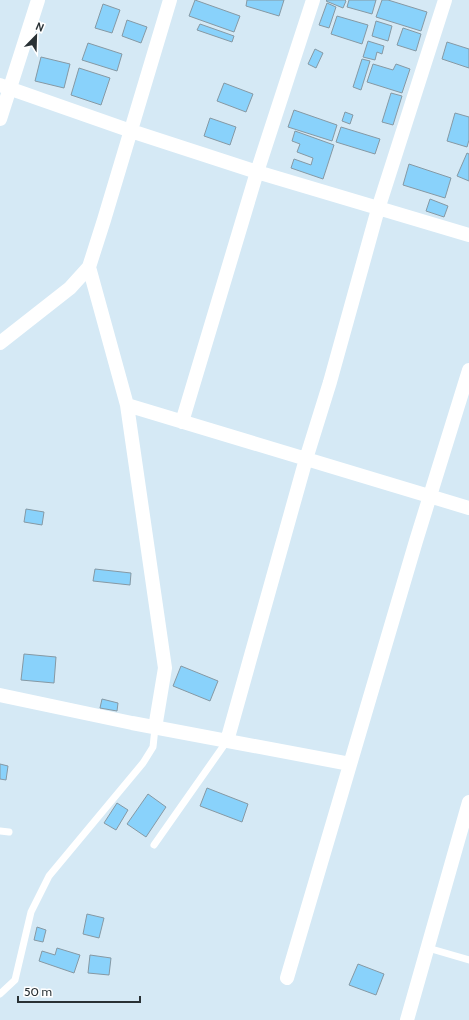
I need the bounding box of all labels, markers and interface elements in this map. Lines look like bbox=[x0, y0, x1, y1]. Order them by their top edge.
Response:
north arrow bbox=[16, 16, 56, 56]
text: N bbox=[34, 19, 46, 35]
scale bar bbox=[18, 978, 140, 1004]
text: 50 m bbox=[24, 984, 52, 999]

